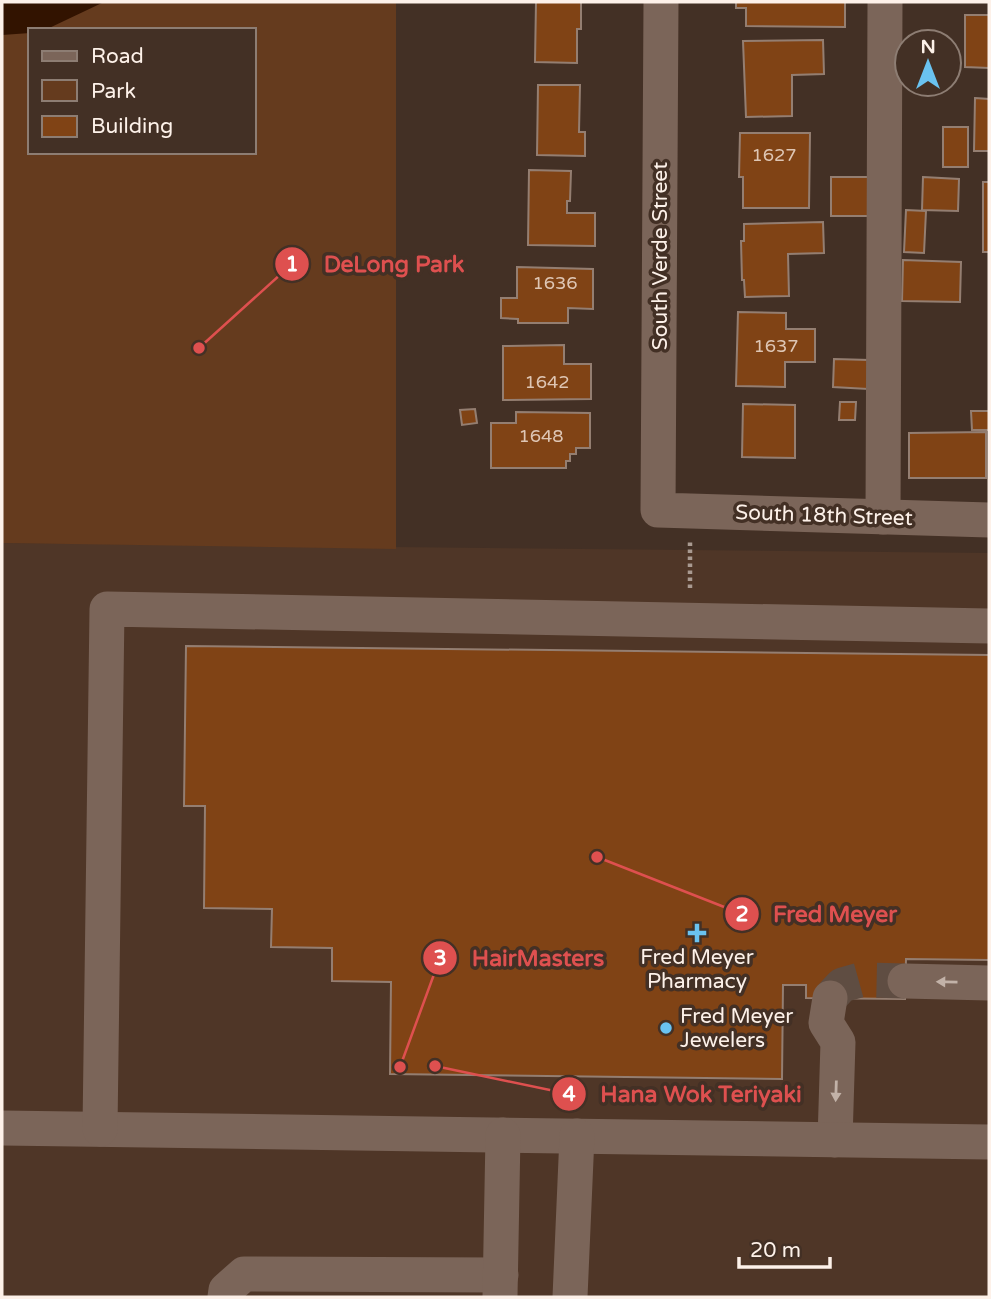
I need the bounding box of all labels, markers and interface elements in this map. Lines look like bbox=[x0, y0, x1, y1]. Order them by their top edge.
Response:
legend bbox=[28, 28, 256, 154]
north arrow bbox=[893, 28, 963, 98]
text: N bbox=[920, 36, 936, 58]
text: Road bbox=[91, 44, 144, 69]
text: Park bbox=[91, 79, 136, 104]
text: Building bbox=[91, 114, 173, 139]
house number: 1627 bbox=[751, 144, 797, 166]
street label: South Verde Street bbox=[648, 162, 673, 350]
callout: DeLong Park bbox=[275, 242, 478, 286]
text: DeLong Park bbox=[324, 251, 465, 279]
text: 1 bbox=[285, 252, 299, 277]
house number: 1636 bbox=[532, 272, 578, 294]
house number: 1637 bbox=[753, 335, 799, 357]
house number: 1642 bbox=[524, 371, 570, 393]
house number: 1648 bbox=[518, 425, 564, 447]
street label: South 18th Street bbox=[735, 500, 913, 531]
callout: Fred Meyer bbox=[724, 892, 911, 936]
text: Fred Meyer bbox=[773, 901, 898, 929]
text: 2 bbox=[735, 902, 749, 927]
marker: Fred Meyer Pharmacy bbox=[689, 925, 705, 941]
callout: HairMasters bbox=[423, 936, 618, 980]
text: HairMasters bbox=[472, 945, 604, 973]
place label: Fred Meyer Pharmacy bbox=[640, 945, 754, 994]
text: 3 bbox=[433, 946, 447, 971]
one-way arrow bbox=[936, 976, 958, 988]
place label: Fred Meyer Jewelers bbox=[680, 1004, 793, 1053]
marker: Fred Meyer Jewelers bbox=[658, 1020, 674, 1036]
callout: Hana Wok Teriyaki bbox=[551, 1072, 815, 1116]
one-way arrow bbox=[831, 1080, 842, 1102]
text: Hana Wok Teriyaki bbox=[600, 1081, 802, 1109]
text: 4 bbox=[562, 1082, 576, 1107]
scale bar bbox=[739, 1226, 830, 1270]
text: 20 m bbox=[750, 1238, 801, 1263]

